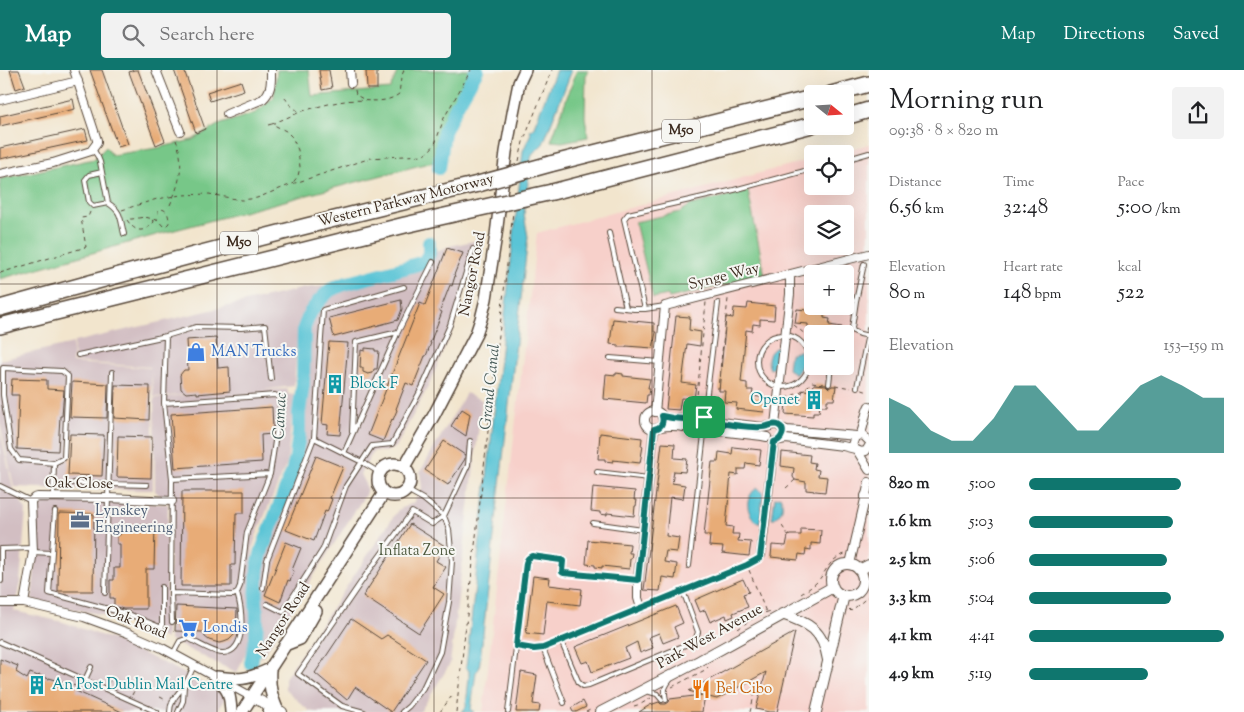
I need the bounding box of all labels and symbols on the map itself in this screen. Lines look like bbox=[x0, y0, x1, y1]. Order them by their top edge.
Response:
north arrow bbox=[804, 85, 854, 135]
road number: M50 bbox=[662, 119, 700, 142]
street label: Western Parkway Motorway bbox=[316, 169, 497, 233]
street label: Nangor Road bbox=[455, 230, 492, 318]
road number: M50 bbox=[220, 232, 258, 254]
street label: Synge Way bbox=[686, 258, 762, 296]
shop icon: MAN Trucks bbox=[185, 341, 207, 363]
place label: MAN Trucks bbox=[211, 342, 297, 363]
water label: Grand Canal bbox=[475, 343, 507, 431]
building icon: Block F bbox=[324, 373, 346, 395]
place label: Block F bbox=[350, 374, 399, 395]
building icon: Openet bbox=[803, 389, 825, 411]
place label: Openet bbox=[750, 390, 799, 411]
water label: Camac bbox=[268, 391, 294, 440]
pin bbox=[683, 396, 725, 438]
street label: Oak Close bbox=[45, 473, 113, 495]
place label: Lynskey Engineering bbox=[95, 501, 173, 539]
office icon: Lynskey Engineering bbox=[69, 509, 91, 531]
park label: Inflata Zone bbox=[379, 541, 455, 562]
street label: Nangor Road bbox=[252, 578, 316, 662]
street label: Park West Avenue bbox=[653, 599, 767, 675]
street label: Oak Road bbox=[102, 601, 170, 645]
supermarket icon: Londis bbox=[177, 617, 199, 639]
place label: Londis bbox=[203, 618, 248, 639]
building icon: An Post Dublin Mail Centre bbox=[26, 674, 48, 696]
place label: An Post Dublin Mail Centre bbox=[52, 675, 233, 696]
restaurant icon: Bel Cibo bbox=[690, 678, 712, 700]
place label: Bel Cibo bbox=[716, 679, 772, 700]

